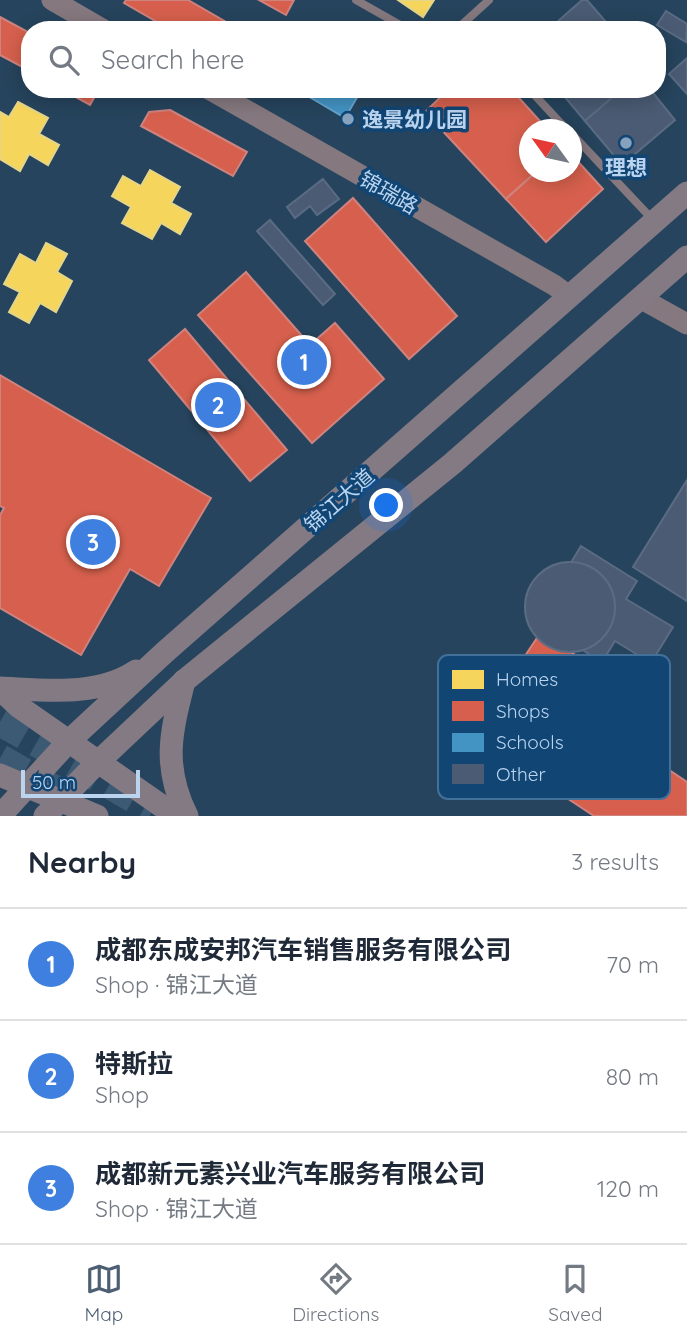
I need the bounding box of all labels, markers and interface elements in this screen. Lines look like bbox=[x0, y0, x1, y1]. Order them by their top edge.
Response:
search box bbox=[21, 21, 666, 98]
icon: search bbox=[45, 41, 83, 79]
text: Search here bbox=[101, 43, 245, 76]
place label: 逸景幼儿园 bbox=[362, 106, 467, 132]
marker: 逸景幼儿园 bbox=[340, 111, 356, 127]
north arrow bbox=[519, 119, 582, 182]
marker: 理想 bbox=[618, 135, 634, 151]
place label: 理想 bbox=[605, 154, 647, 180]
street label: 锦瑞路 bbox=[355, 165, 423, 219]
pin: 1 bbox=[281, 336, 327, 388]
pin: 2 bbox=[195, 379, 241, 431]
street label: 锦江大道 bbox=[299, 463, 379, 537]
your location bbox=[369, 488, 403, 522]
pin: 3 bbox=[70, 516, 116, 568]
legend bbox=[438, 655, 670, 799]
text: Homes bbox=[496, 667, 558, 691]
text: Shops bbox=[496, 699, 549, 723]
text: Schools bbox=[496, 730, 564, 754]
text: Other bbox=[496, 762, 547, 786]
scale bar bbox=[21, 767, 140, 799]
text: 50 m bbox=[32, 770, 76, 794]
text: Nearby bbox=[28, 843, 136, 881]
text: 3 results bbox=[571, 847, 659, 876]
text: 成都东成安邦汽车销售服务有限公司 bbox=[95, 933, 511, 966]
text: 1 bbox=[47, 950, 55, 979]
text: 70 m bbox=[606, 950, 659, 979]
text: Shop · 锦江大道 bbox=[95, 970, 258, 999]
text: 特斯拉 bbox=[95, 1047, 173, 1080]
text: 2 bbox=[44, 1062, 58, 1091]
text: 80 m bbox=[606, 1062, 659, 1091]
text: Shop bbox=[95, 1080, 149, 1109]
text: 成都新元素兴业汽车服务有限公司 bbox=[95, 1157, 485, 1190]
text: 3 bbox=[45, 1174, 57, 1203]
text: 120 m bbox=[597, 1174, 659, 1203]
text: Shop · 锦江大道 bbox=[95, 1194, 258, 1223]
tab: Map bbox=[85, 1260, 123, 1326]
tab: Directions bbox=[292, 1260, 379, 1326]
tab: Saved bbox=[548, 1260, 603, 1326]

